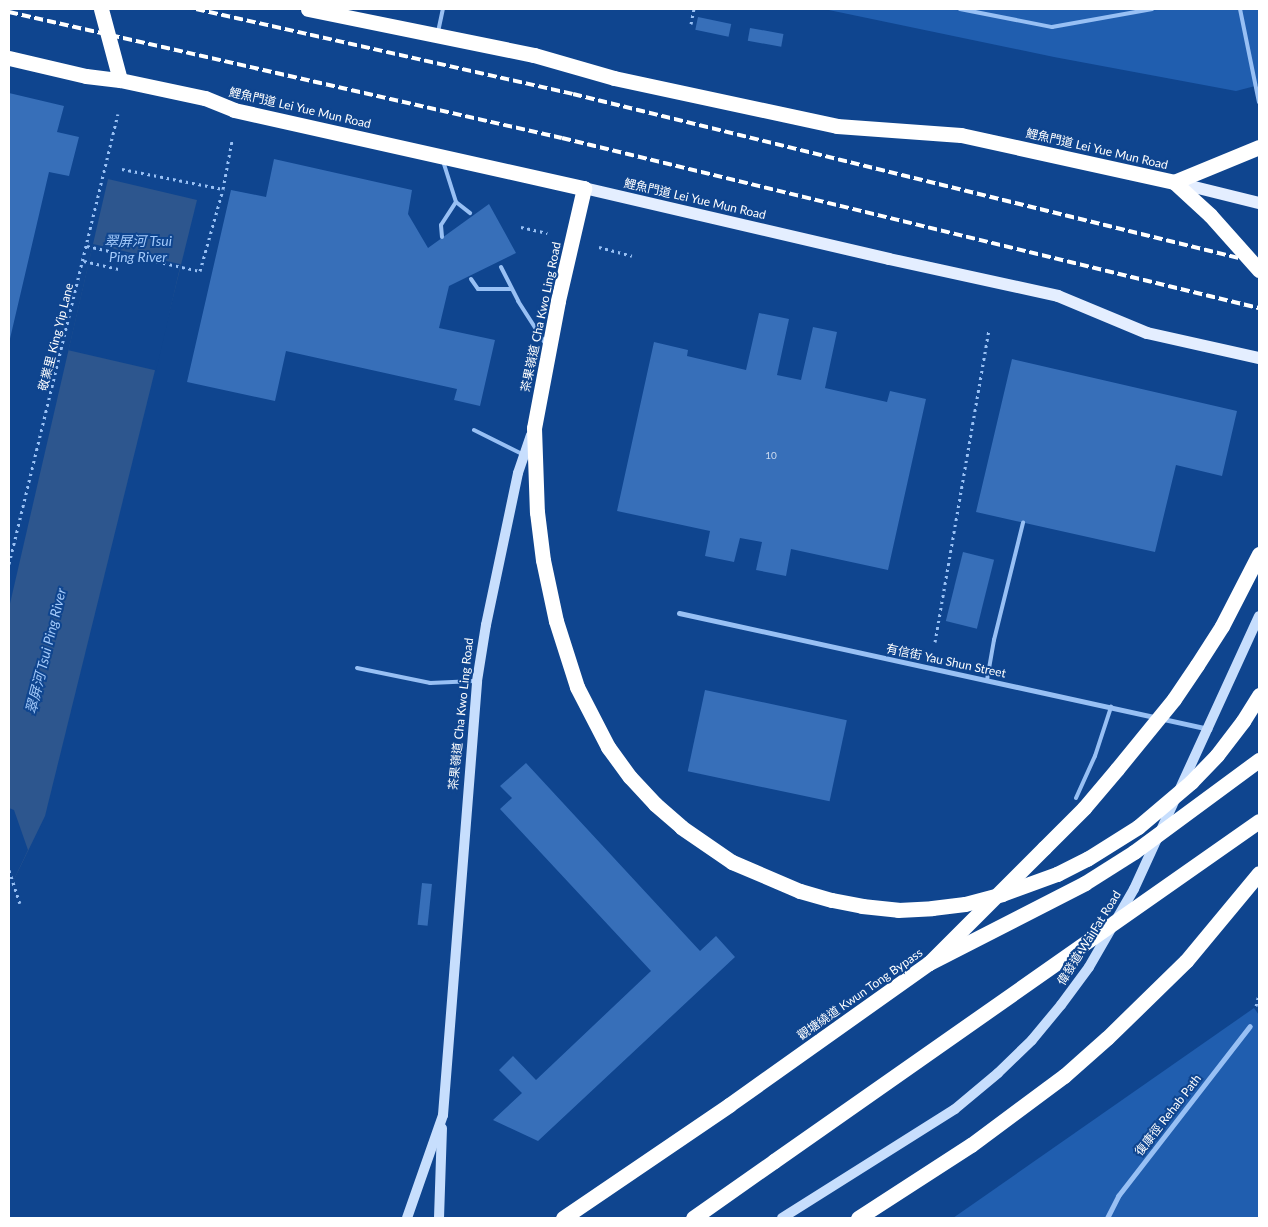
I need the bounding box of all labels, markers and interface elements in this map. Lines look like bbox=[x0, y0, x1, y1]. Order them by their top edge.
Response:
street label: 鯉魚門道 Lei Yue Mun Road bbox=[227, 85, 373, 131]
street label: 鯉魚門道 Lei Yue Mun Road bbox=[1024, 126, 1170, 172]
street label: 鯉魚門道 Lei Yue Mun Road bbox=[622, 176, 768, 222]
water label: 翠屏河 Tsui Ping River bbox=[104, 233, 172, 266]
street label: 茶果嶺道 Cha Kwo Ling Road bbox=[518, 241, 564, 393]
street label: 敬業里 King Yip Lane bbox=[36, 281, 76, 393]
house number: 10 bbox=[765, 450, 777, 462]
water label: 翠屏河 Tsui Ping River bbox=[22, 586, 70, 716]
street label: 茶果嶺道 Cha Kwo Ling Road bbox=[446, 637, 476, 791]
street label: 有信街 Yau Shun Street bbox=[885, 641, 1007, 681]
street label: 偉發道 Wai Fat Road bbox=[1054, 888, 1124, 988]
street label: 觀塘繞道 Kwun Tong Bypass bbox=[795, 945, 925, 1043]
street label: 復康徑 Rehab Path bbox=[1132, 1072, 1204, 1158]

